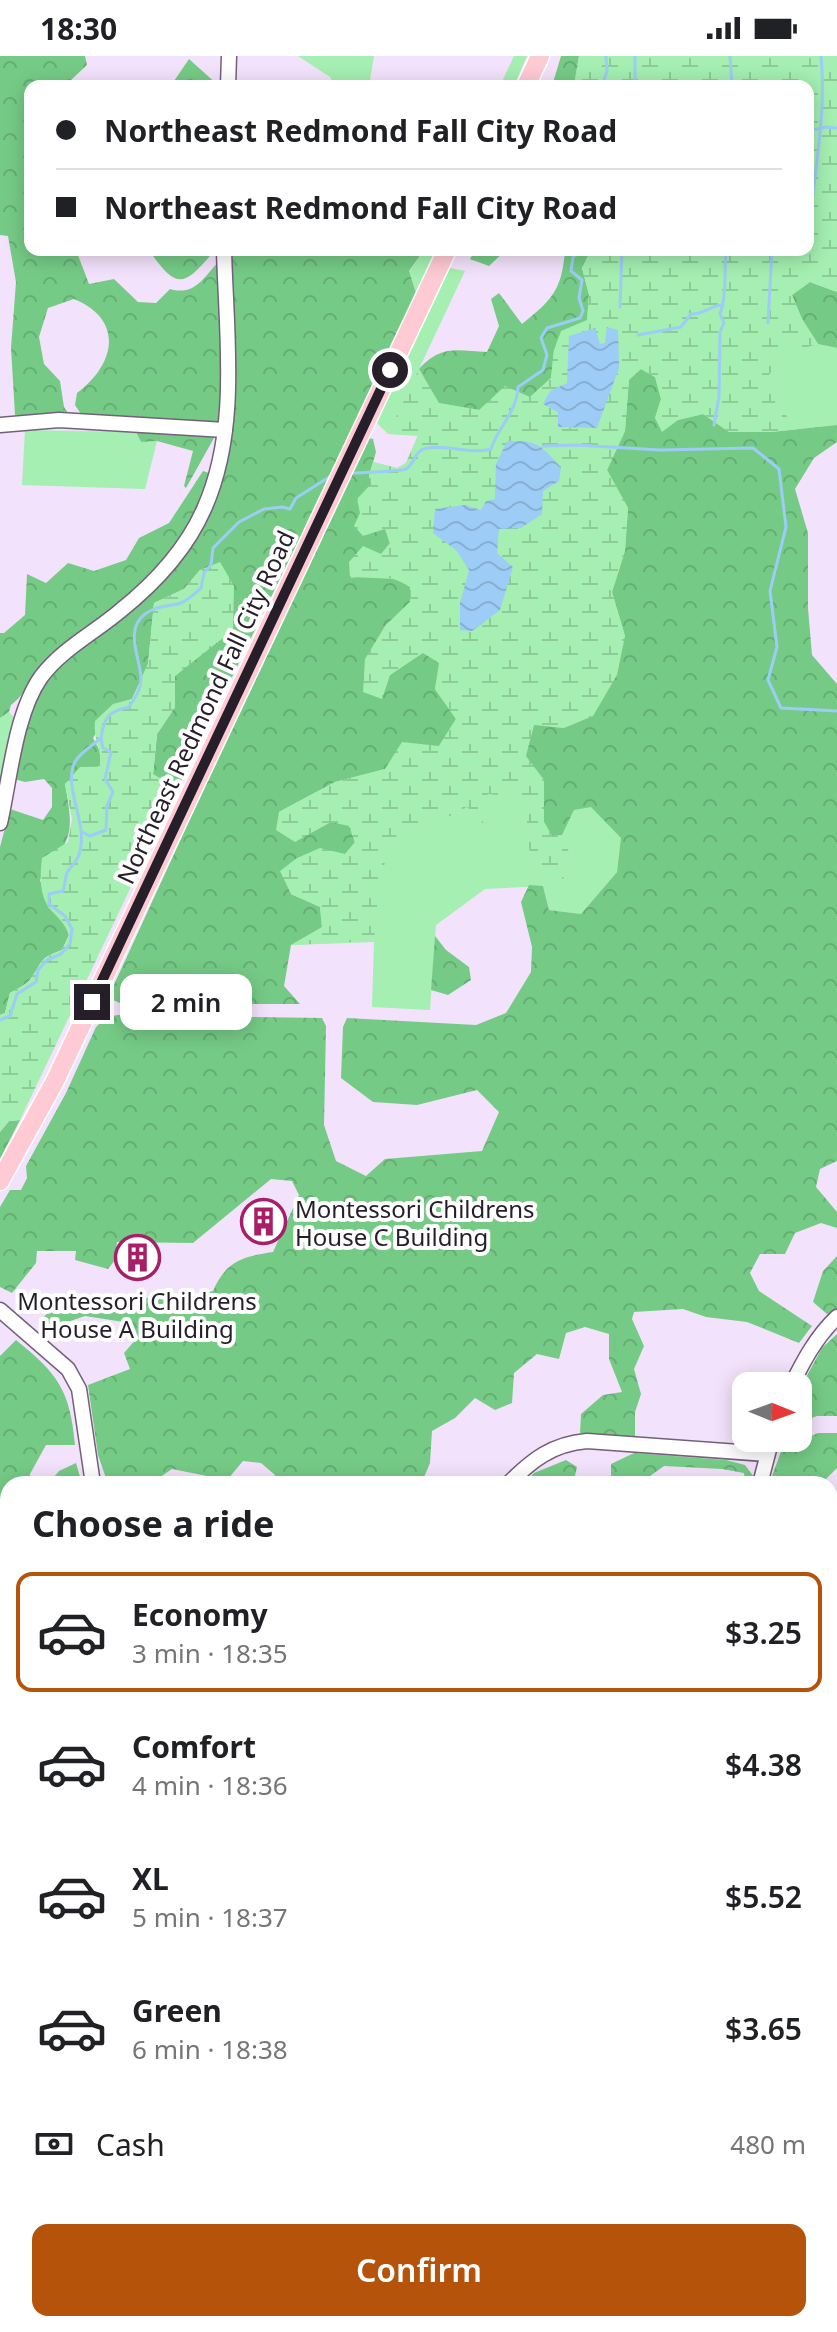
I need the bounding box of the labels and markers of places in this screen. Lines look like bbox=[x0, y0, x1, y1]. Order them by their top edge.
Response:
place label: Montessori Childrens House C Building bbox=[295, 1192, 535, 1253]
building icon: Montessori Childrens House C Building bbox=[240, 1198, 288, 1246]
building icon: Montessori Childrens House A Building bbox=[113, 1234, 161, 1282]
place label: Montessori Childrens House A Building bbox=[17, 1284, 257, 1345]

